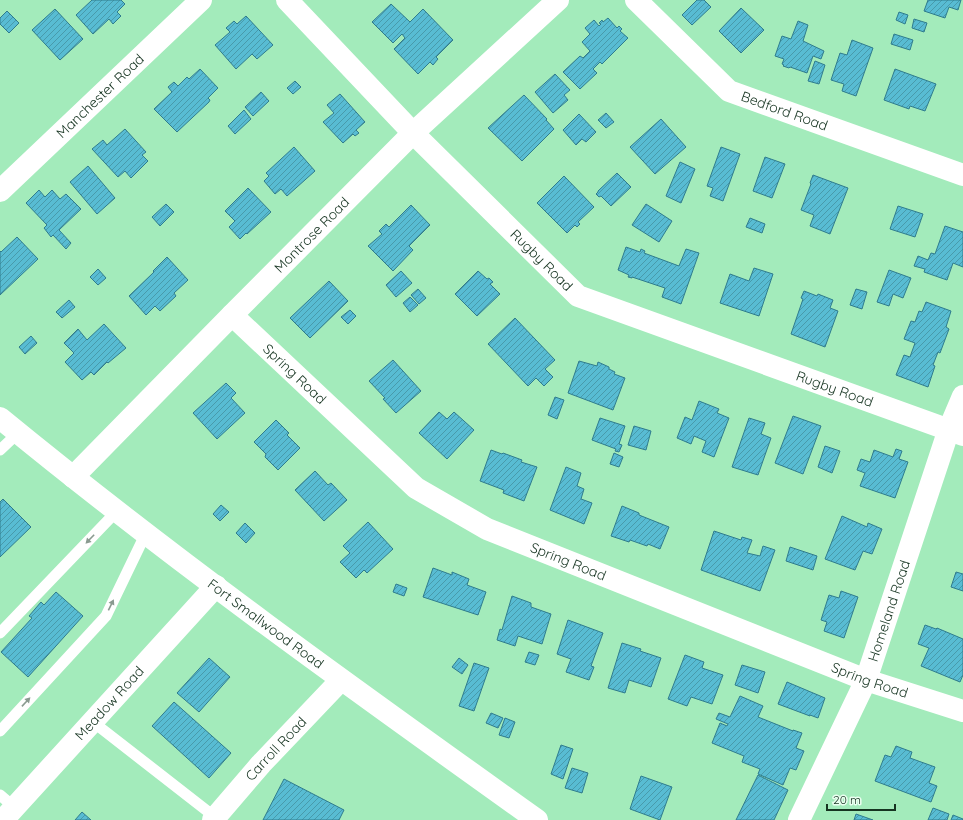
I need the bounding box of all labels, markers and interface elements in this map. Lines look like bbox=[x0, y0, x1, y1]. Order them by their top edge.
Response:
street label: Manchester Road bbox=[52, 50, 148, 142]
street label: Bedford Road bbox=[739, 87, 830, 135]
street label: Montrose Road bbox=[270, 193, 353, 277]
street label: Rugby Road bbox=[507, 225, 577, 295]
street label: Spring Road bbox=[259, 340, 330, 408]
street label: Rugby Road bbox=[794, 366, 876, 411]
one-way arrow bbox=[85, 534, 95, 544]
street label: Spring Road bbox=[528, 538, 609, 585]
street label: Homeland Road bbox=[864, 558, 914, 664]
street label: Fort Smallwood Road bbox=[204, 575, 327, 673]
one-way arrow bbox=[108, 599, 114, 610]
street label: Spring Road bbox=[829, 658, 910, 702]
street label: Meadow Road bbox=[71, 662, 148, 744]
one-way arrow bbox=[22, 697, 31, 708]
street label: Carroll Road bbox=[241, 713, 310, 785]
scale bar bbox=[827, 786, 895, 812]
text: 20 m bbox=[833, 792, 861, 807]

